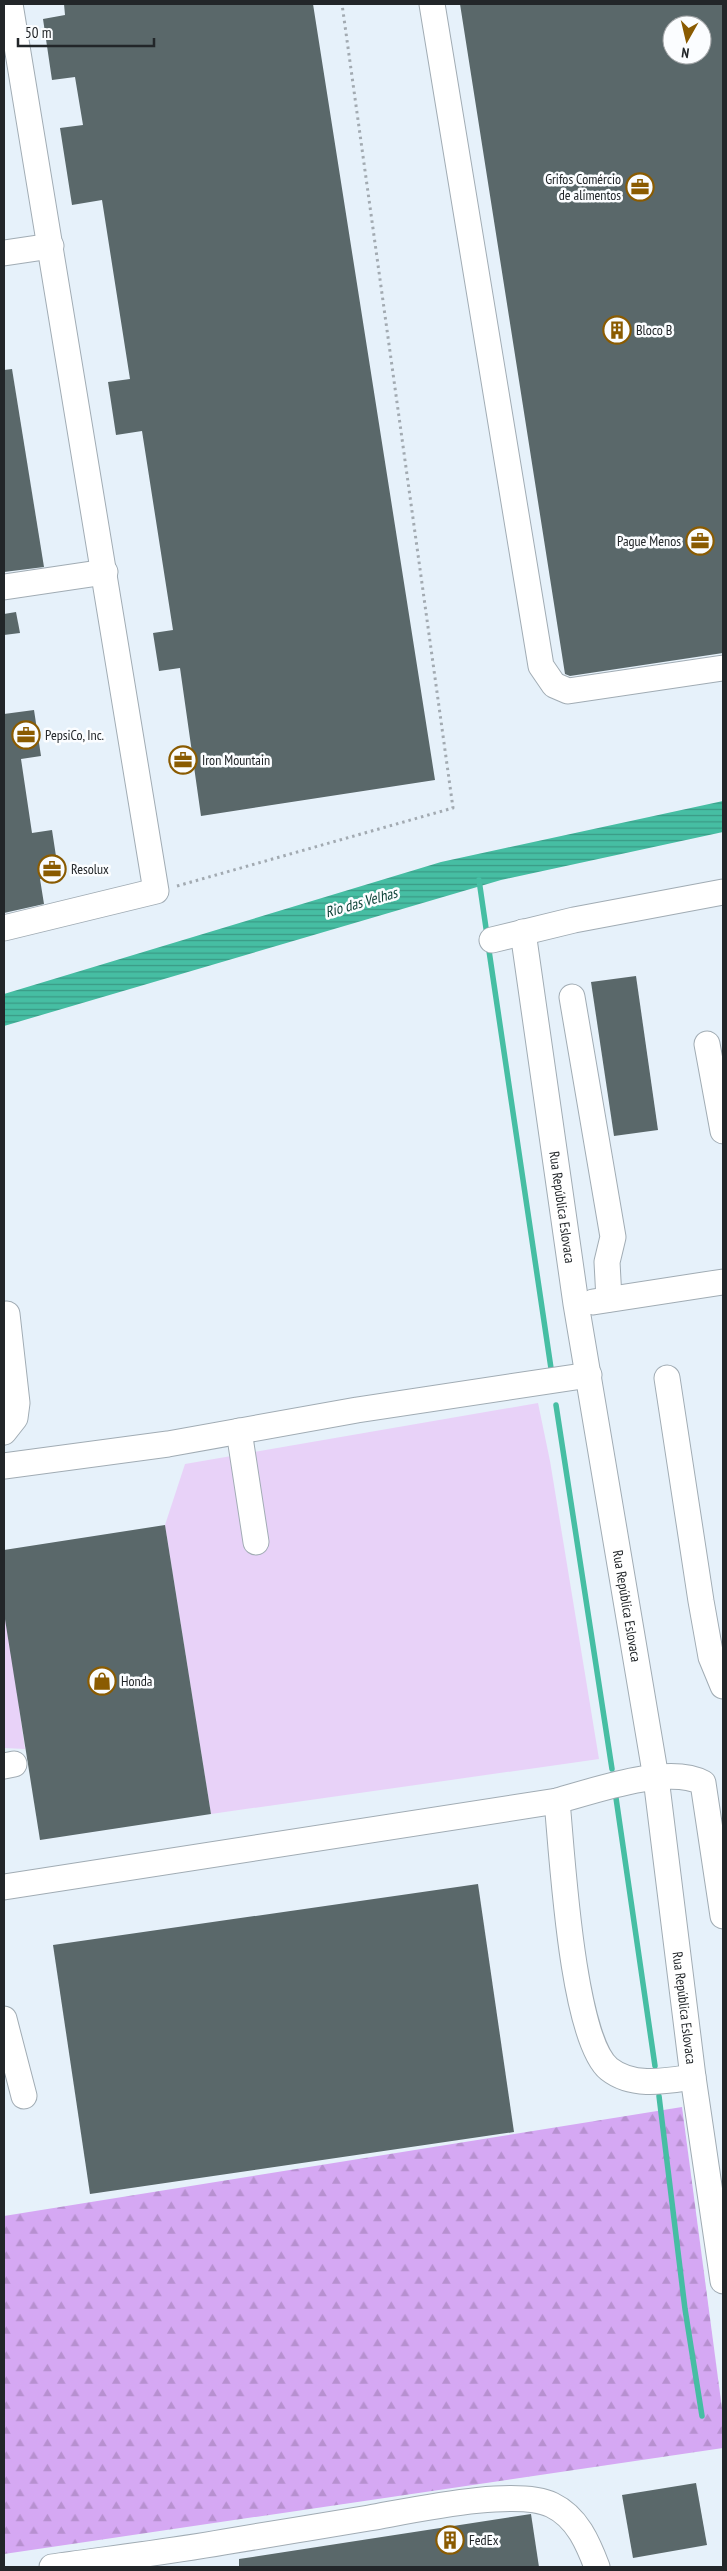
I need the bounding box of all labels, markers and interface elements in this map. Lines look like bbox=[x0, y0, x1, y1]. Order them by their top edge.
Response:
scale bar bbox=[18, 15, 154, 47]
north arrow bbox=[662, 15, 712, 65]
text: 50 m bbox=[25, 23, 51, 42]
text: N bbox=[680, 43, 690, 62]
place label: Grifos Comércio de alimentos bbox=[545, 170, 621, 204]
office icon: Grifos Comércio de alimentos bbox=[625, 172, 655, 202]
building icon: Bloco B bbox=[602, 315, 632, 345]
place label: Bloco B bbox=[636, 321, 672, 339]
office icon: Pague Menos bbox=[685, 526, 715, 556]
place label: Pague Menos bbox=[617, 532, 681, 550]
office icon: PepsiCo, Inc. bbox=[11, 720, 41, 750]
place label: PepsiCo, Inc. bbox=[45, 726, 104, 744]
office icon: Iron Mountain bbox=[168, 745, 198, 775]
place label: Iron Mountain bbox=[202, 751, 270, 769]
office icon: Resolux bbox=[37, 854, 67, 884]
place label: Resolux bbox=[71, 860, 109, 878]
water label: Rio das Velhas bbox=[323, 882, 401, 921]
street label: Rua República Eslovaca bbox=[545, 1150, 579, 1264]
street label: Rua República Eslovaca bbox=[609, 1549, 645, 1663]
shop icon: Honda bbox=[87, 1666, 117, 1696]
place label: Honda bbox=[121, 1672, 152, 1690]
street label: Rua República Eslovaca bbox=[669, 1951, 700, 2065]
building icon: FedEx bbox=[435, 2525, 465, 2555]
place label: FedEx bbox=[469, 2531, 499, 2549]

